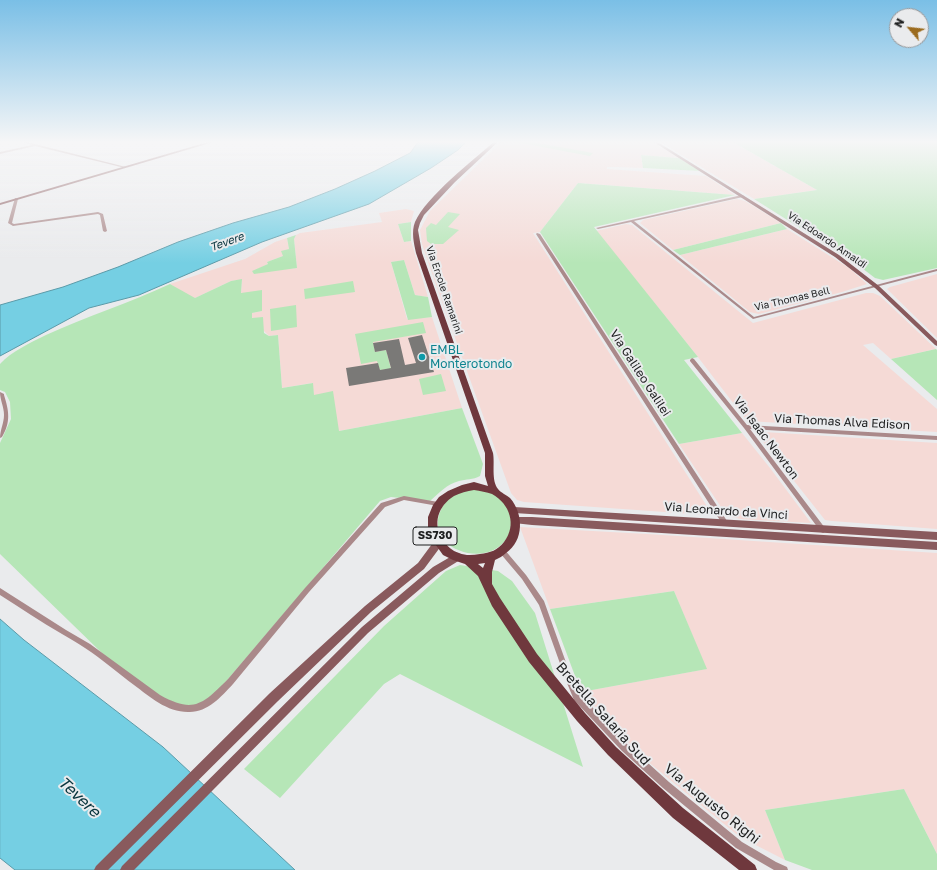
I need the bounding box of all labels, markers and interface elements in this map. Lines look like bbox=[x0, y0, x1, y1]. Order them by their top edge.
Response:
north arrow bbox=[889, 8, 929, 48]
text: N bbox=[891, 16, 907, 29]
street label: Via Edoardo Amaldi bbox=[785, 209, 869, 271]
water label: Tevere bbox=[208, 230, 246, 254]
street label: Via Ercole Ramarini bbox=[423, 244, 465, 336]
street label: Via Thomas Bell bbox=[753, 284, 831, 314]
street label: Via Galileo Galilei bbox=[607, 327, 673, 419]
place label: EMBL Monterotondo bbox=[430, 343, 512, 371]
marker: EMBL Monterotondo bbox=[417, 352, 427, 362]
street label: Via Isaac Newton bbox=[730, 394, 802, 482]
street label: Via Thomas Alva Edison bbox=[774, 411, 910, 433]
street label: Via Leonardo da Vinci bbox=[664, 500, 788, 522]
road number: SS730 bbox=[413, 527, 457, 545]
street label: Bretella Salaria Sud bbox=[552, 659, 654, 769]
street label: Via Augusto Righi bbox=[661, 760, 763, 848]
water label: Tevere bbox=[54, 773, 104, 821]

